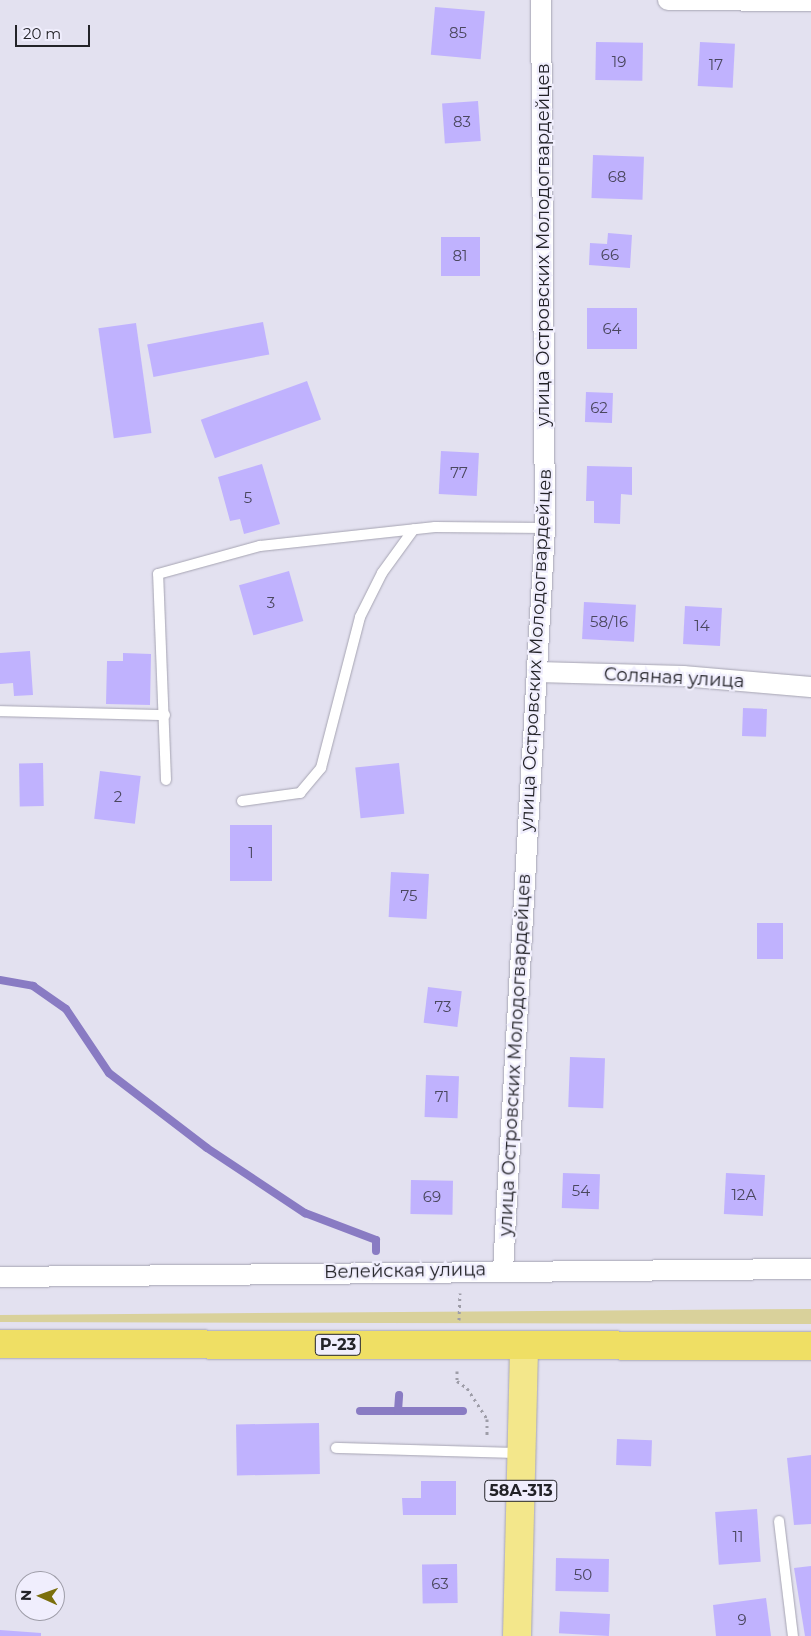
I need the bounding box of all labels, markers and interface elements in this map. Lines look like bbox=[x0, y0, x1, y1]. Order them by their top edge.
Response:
scale bar bbox=[18, 15, 92, 47]
text: 20 m bbox=[23, 24, 61, 43]
house number: 85 bbox=[449, 24, 467, 42]
house number: 19 bbox=[612, 53, 626, 71]
house number: 17 bbox=[709, 56, 723, 74]
street label: улица Островских Молодогвардейцев bbox=[532, 63, 554, 427]
house number: 83 bbox=[453, 113, 471, 131]
house number: 68 bbox=[608, 168, 626, 186]
house number: 66 bbox=[601, 246, 619, 264]
house number: 81 bbox=[453, 247, 467, 265]
house number: 64 bbox=[602, 320, 622, 338]
house number: 62 bbox=[590, 399, 608, 417]
house number: 77 bbox=[450, 464, 468, 482]
street label: улица Островских Молодогвардейцев bbox=[516, 468, 556, 832]
house number: 5 bbox=[244, 489, 252, 507]
house number: 3 bbox=[267, 594, 275, 612]
house number: 58/16 bbox=[590, 613, 628, 631]
house number: 14 bbox=[694, 617, 710, 635]
street label: Соляная улица bbox=[603, 664, 745, 692]
house number: 2 bbox=[114, 788, 122, 806]
house number: 1 bbox=[248, 844, 254, 862]
street label: улица Островских Молодогвардейцев bbox=[495, 873, 535, 1237]
house number: 75 bbox=[400, 887, 418, 905]
house number: 73 bbox=[434, 998, 452, 1016]
house number: 71 bbox=[435, 1088, 449, 1106]
house number: 54 bbox=[572, 1182, 590, 1200]
house number: 12А bbox=[731, 1186, 757, 1204]
house number: 69 bbox=[423, 1188, 441, 1206]
street label: Велейская улица bbox=[324, 1259, 486, 1283]
road number: Р-23 bbox=[314, 1332, 362, 1358]
road number: 58А-313 bbox=[484, 1478, 558, 1504]
house number: 11 bbox=[733, 1528, 743, 1546]
house number: 50 bbox=[574, 1566, 592, 1584]
north arrow bbox=[15, 1571, 65, 1621]
house number: 63 bbox=[431, 1575, 449, 1593]
text: N bbox=[17, 1590, 35, 1601]
house number: 9 bbox=[737, 1611, 747, 1629]

